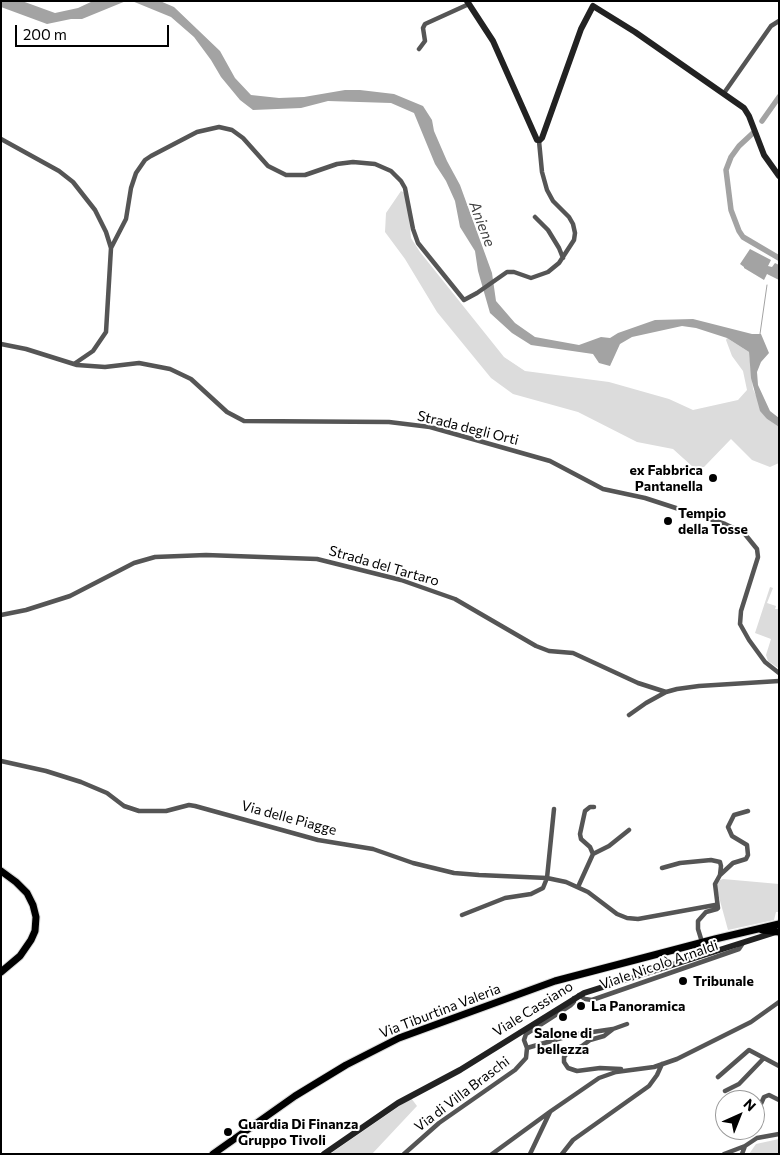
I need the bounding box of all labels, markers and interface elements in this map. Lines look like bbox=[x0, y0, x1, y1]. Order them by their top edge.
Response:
scale bar bbox=[18, 15, 171, 47]
text: 200 m bbox=[23, 25, 67, 43]
water label: Aniene bbox=[465, 199, 499, 249]
street label: Strada degli Orti bbox=[416, 407, 520, 449]
place label: ex Fabbrica Pantanella bbox=[629, 462, 703, 494]
marker: ex Fabbrica Pantanella bbox=[707, 472, 719, 484]
place label: Tempio della Tosse bbox=[678, 505, 748, 538]
marker: Tempio della Tosse bbox=[662, 515, 674, 527]
street label: Strada del Tartaro bbox=[327, 542, 441, 590]
street label: Via delle Piagge bbox=[240, 797, 338, 839]
street label: Viale Nicolò Arnaldi bbox=[598, 937, 720, 993]
place label: Tribunale bbox=[693, 973, 754, 989]
marker: Tribunale bbox=[677, 975, 689, 987]
street label: Viale Cassiano bbox=[490, 978, 576, 1040]
street label: Via Tiburtina Valeria bbox=[377, 980, 503, 1042]
place label: La Panoramica bbox=[591, 998, 685, 1014]
marker: La Panoramica bbox=[575, 1000, 587, 1012]
marker: Salone di bellezza bbox=[557, 1011, 569, 1023]
place label: Salone di bellezza bbox=[534, 1025, 592, 1058]
street label: Via di Villa Braschi bbox=[411, 1053, 513, 1135]
north arrow bbox=[715, 1090, 765, 1140]
text: N bbox=[740, 1095, 760, 1114]
place label: Guardia Di Finanza Gruppo Tivoli bbox=[238, 1116, 358, 1148]
marker: Guardia Di Finanza Gruppo Tivoli bbox=[222, 1126, 234, 1138]

